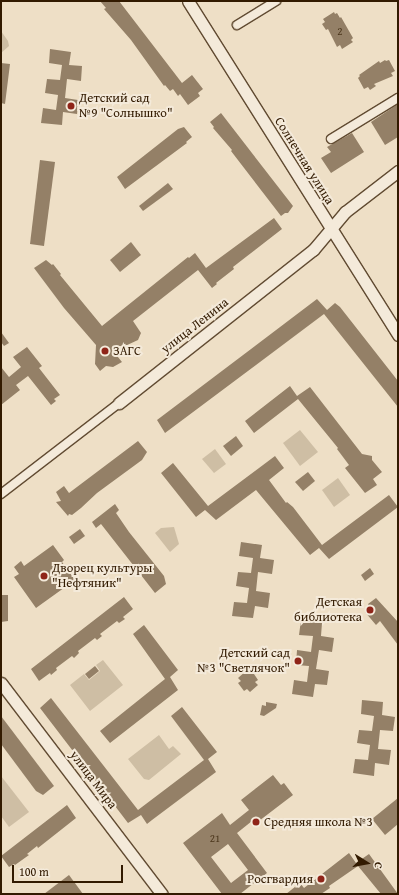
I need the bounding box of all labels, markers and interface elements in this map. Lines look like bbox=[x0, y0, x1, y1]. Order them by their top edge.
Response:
house number: 2 bbox=[337, 24, 343, 38]
place label: Детский сад №9 "Солнышко" bbox=[79, 91, 173, 122]
marker: Детский сад №9 "Солнышко" bbox=[66, 101, 76, 111]
street label: Солнечная улица bbox=[271, 115, 337, 207]
street label: улица Ленина bbox=[158, 295, 232, 357]
place label: ЗАГС bbox=[113, 343, 141, 359]
marker: ЗАГС bbox=[100, 346, 110, 356]
place label: Дворец культуры "Нефтяник" bbox=[52, 561, 152, 592]
marker: Дворец культуры "Нефтяник" bbox=[39, 571, 49, 581]
place label: Детская библиотека bbox=[294, 595, 362, 626]
marker: Детская библиотека bbox=[365, 605, 375, 615]
place label: Детский сад №3 "Светлячок" bbox=[197, 646, 290, 677]
marker: Детский сад №3 "Светлячок" bbox=[293, 656, 303, 666]
street label: улица Мира bbox=[66, 748, 120, 812]
place label: Средняя школа №3 bbox=[264, 814, 373, 830]
marker: Средняя школа №3 bbox=[251, 817, 261, 827]
house number: 21 bbox=[210, 831, 220, 845]
north arrow bbox=[347, 843, 387, 883]
scale bar bbox=[14, 857, 125, 883]
text: С bbox=[370, 861, 387, 870]
text: 100 m bbox=[19, 863, 49, 880]
place label: Росгвардия bbox=[247, 871, 313, 887]
marker: Росгвардия bbox=[316, 874, 326, 884]

